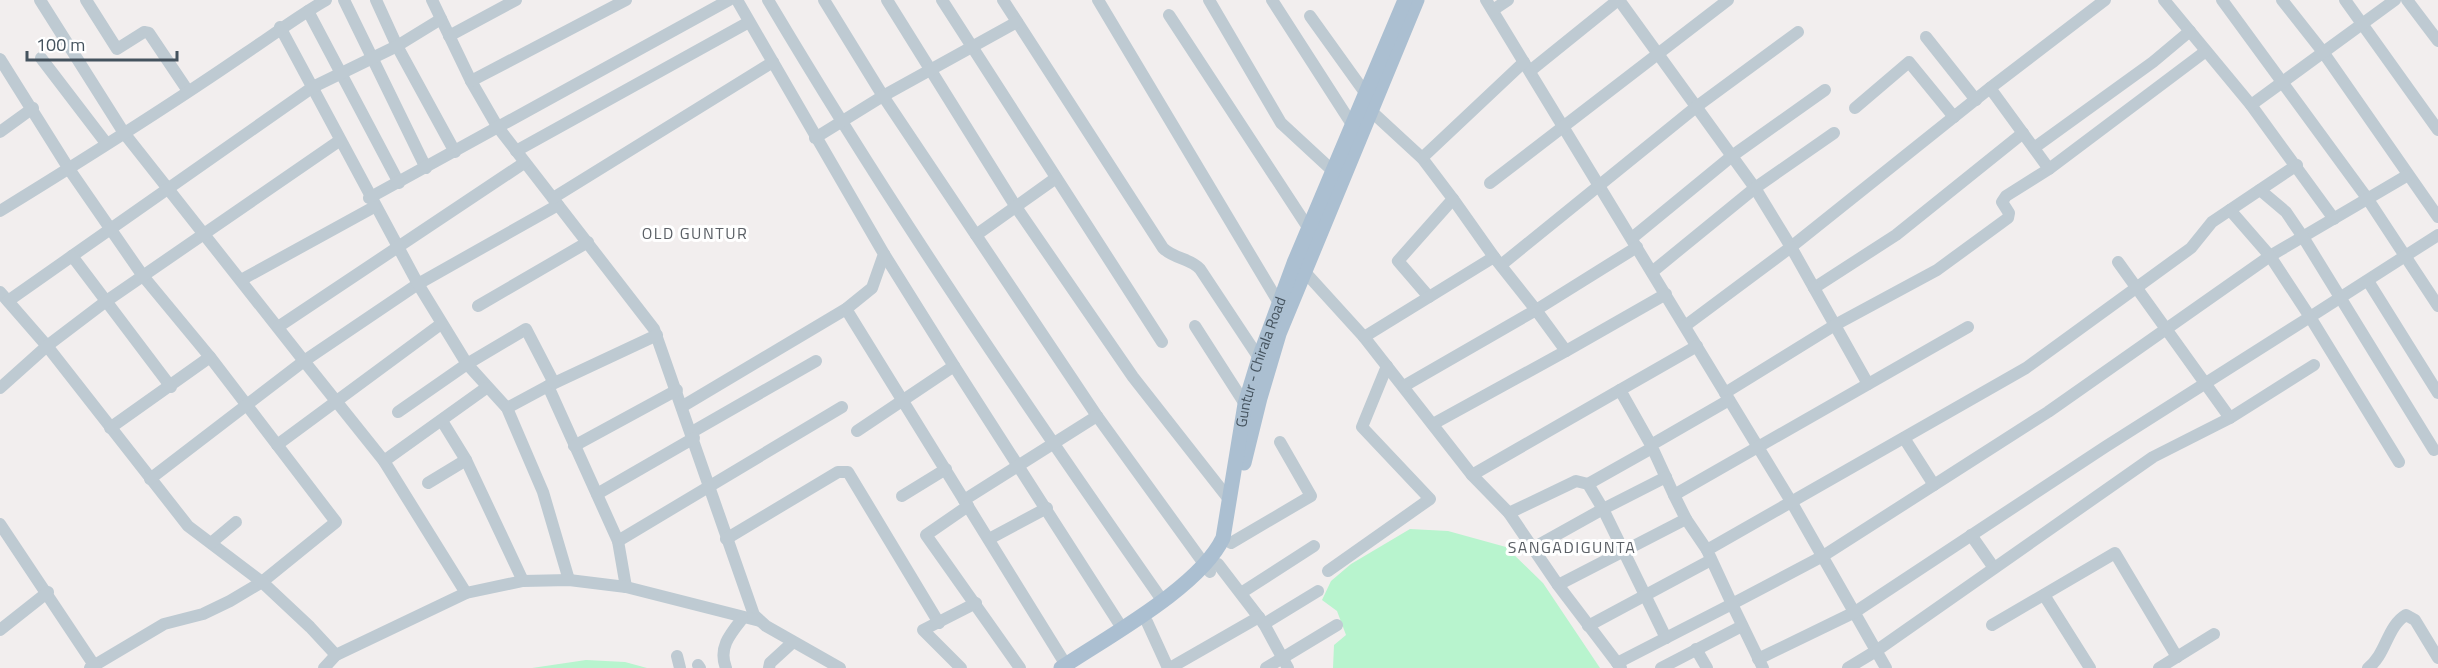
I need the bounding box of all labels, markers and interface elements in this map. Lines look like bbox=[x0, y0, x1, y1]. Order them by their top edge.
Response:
scale bar bbox=[27, 24, 177, 62]
text: 100 m bbox=[36, 31, 85, 58]
district label: OLD GUNTUR bbox=[642, 221, 748, 245]
street label: Guntur - Chirala Road bbox=[1229, 294, 1292, 429]
district label: SANGADIGUNTA bbox=[1508, 535, 1636, 559]

